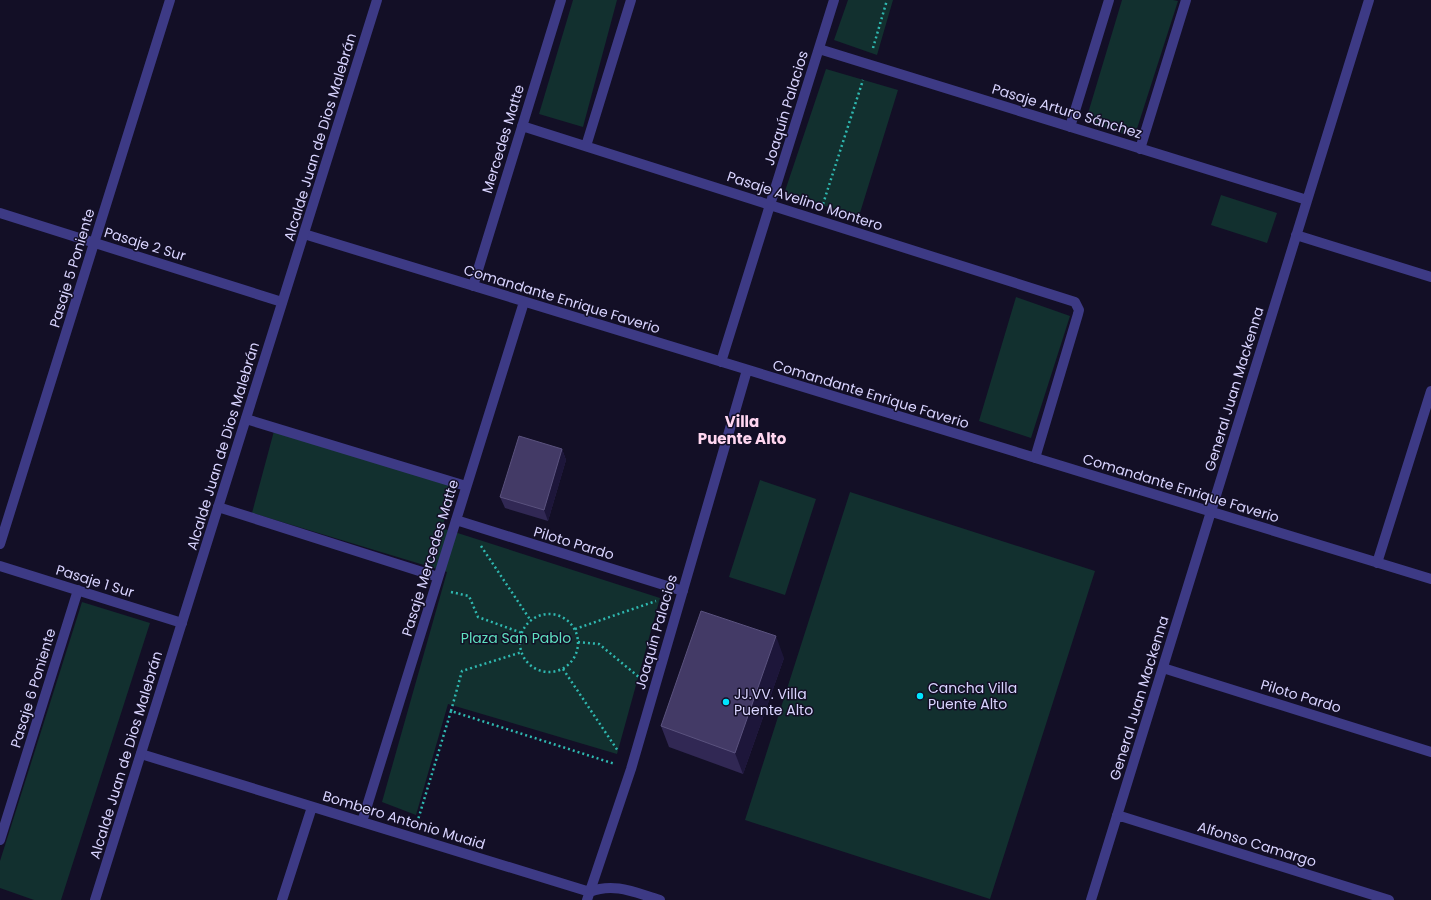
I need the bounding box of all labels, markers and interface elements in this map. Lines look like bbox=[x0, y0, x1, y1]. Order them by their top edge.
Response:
street label: Alcalde Juan de Dios Malebrán bbox=[279, 30, 361, 244]
street label: Joaquín Palacios bbox=[759, 48, 813, 168]
street label: Pasaje Arturo Sánchez bbox=[989, 79, 1145, 143]
street label: Mercedes Matte bbox=[477, 82, 529, 196]
street label: Pasaje Avelino Montero bbox=[725, 166, 885, 236]
street label: Pasaje 5 Poniente bbox=[44, 206, 100, 330]
street label: Pasaje 2 Sur bbox=[102, 222, 188, 266]
street label: Comandante Enrique Faverio bbox=[461, 260, 663, 338]
street label: General Juan Mackenna bbox=[1199, 304, 1269, 474]
street label: Alcalde Juan de Dios Malebrán bbox=[182, 339, 264, 553]
street label: Comandante Enrique Faverio bbox=[770, 355, 972, 433]
district label: Villa Puente Alto bbox=[698, 411, 787, 449]
street label: Comandante Enrique Faverio bbox=[1080, 449, 1282, 527]
street label: Pasaje Mercedes Matte bbox=[397, 477, 463, 639]
street label: Piloto Pardo bbox=[531, 521, 617, 565]
street label: Pasaje 1 Sur bbox=[53, 560, 137, 602]
street label: Joaquín Palacios bbox=[630, 572, 682, 692]
street label: General Juan Mackenna bbox=[1104, 613, 1174, 783]
street label: Pasaje 6 Poniente bbox=[5, 626, 61, 750]
park label: Plaza San Pablo bbox=[461, 628, 571, 648]
street label: Alcalde Juan de Dios Malebrán bbox=[85, 648, 167, 862]
street label: Piloto Pardo bbox=[1258, 674, 1344, 718]
place label: Cancha Villa Puente Alto bbox=[928, 678, 1017, 714]
place label: JJ.VV. Villa Puente Alto bbox=[734, 684, 813, 720]
marker: Cancha Villa Puente Alto bbox=[915, 691, 925, 701]
marker: JJ.VV. Villa Puente Alto bbox=[721, 697, 731, 707]
street label: Bombero Antonio Muaid bbox=[320, 786, 488, 854]
street label: Alfonso Camargo bbox=[1195, 816, 1319, 872]

